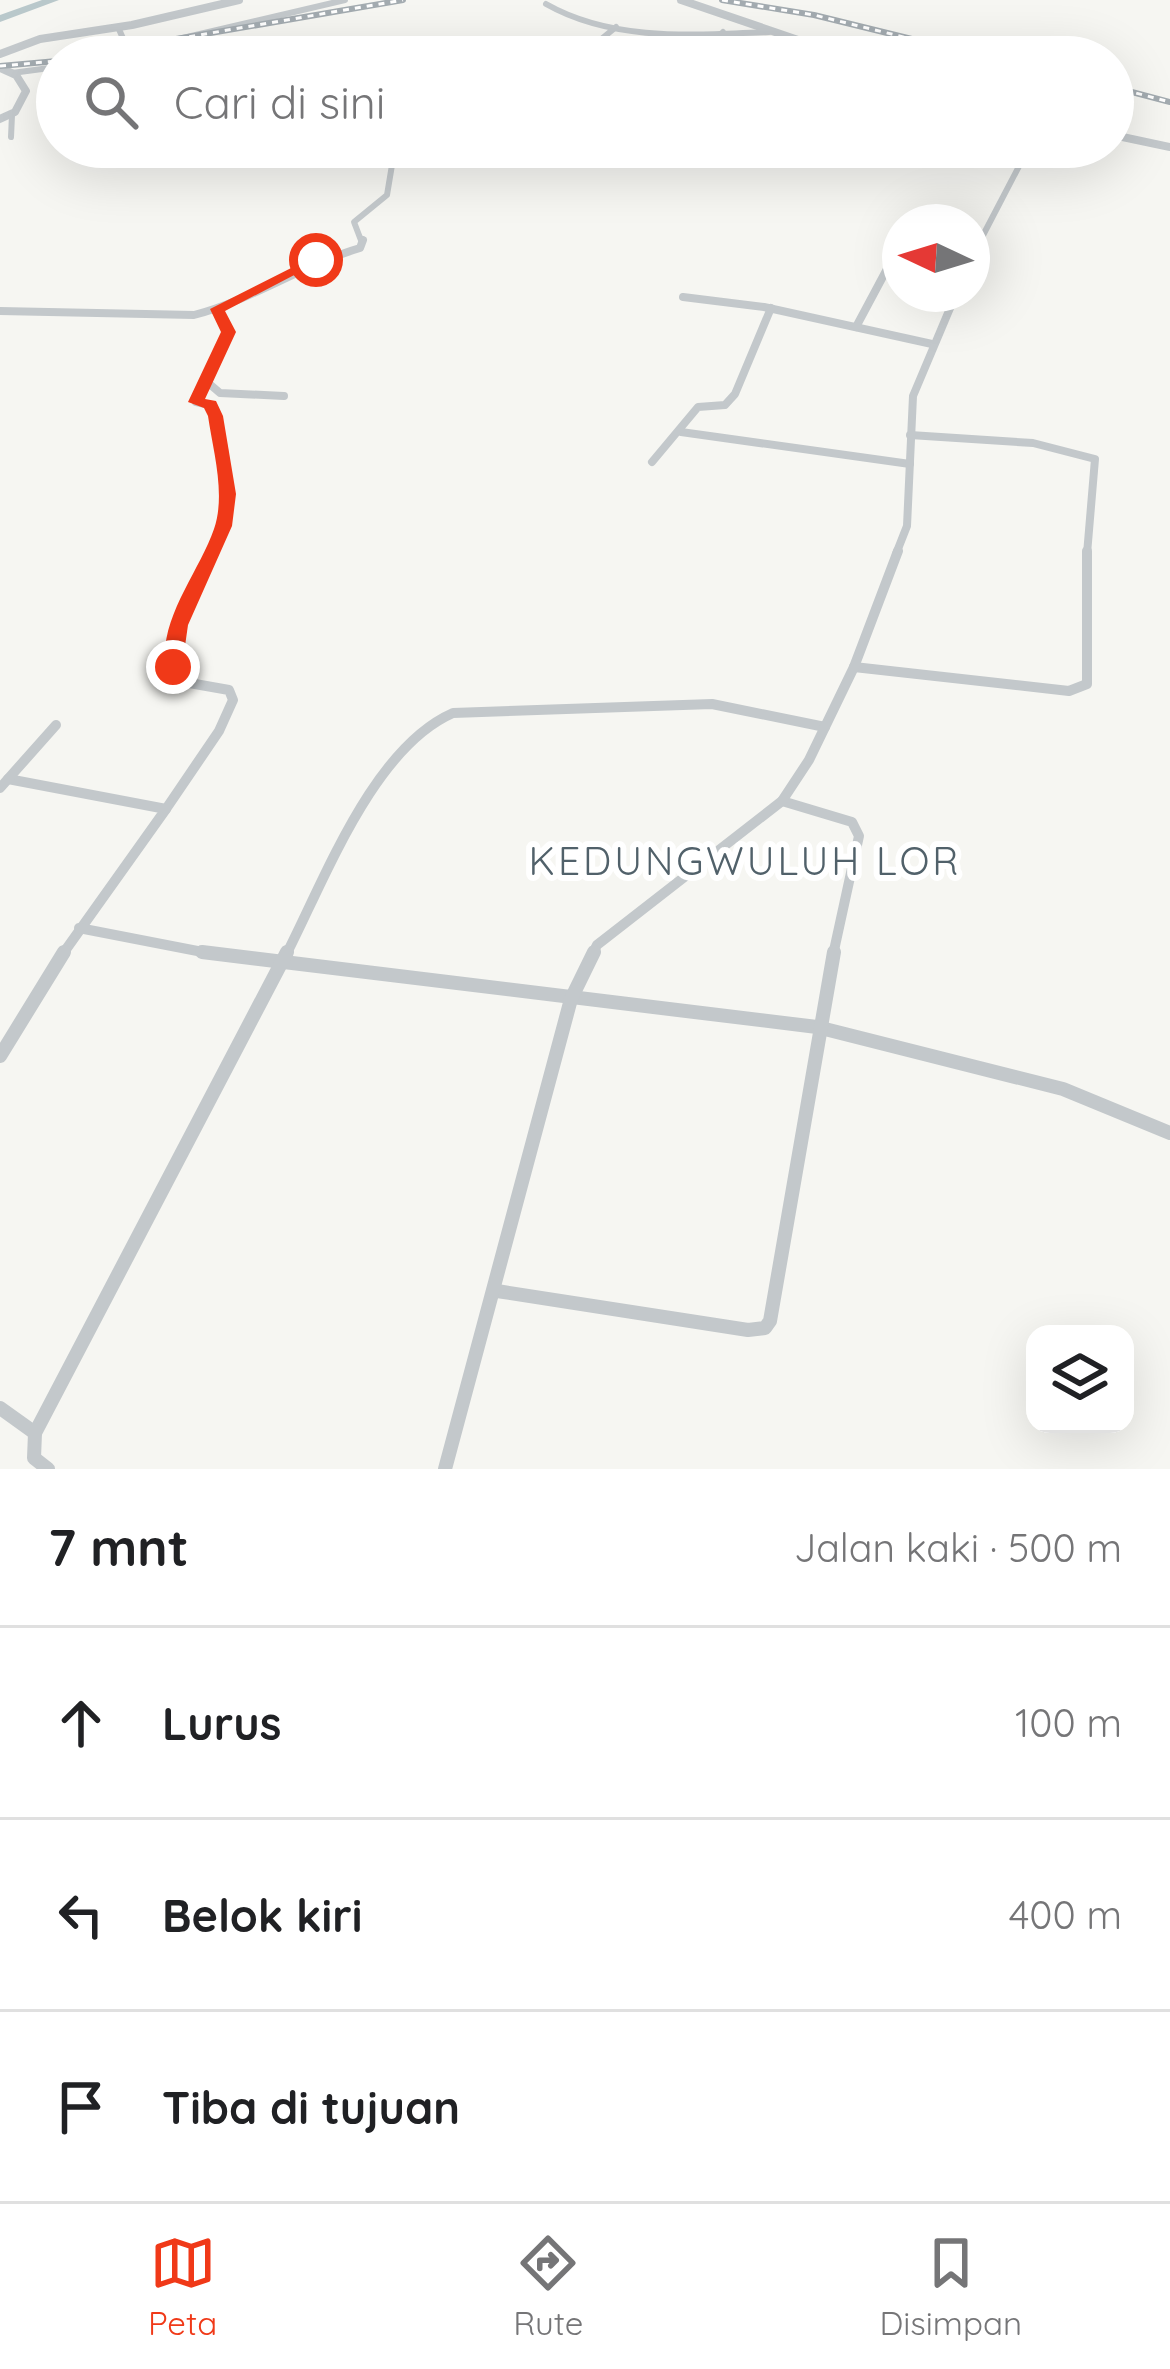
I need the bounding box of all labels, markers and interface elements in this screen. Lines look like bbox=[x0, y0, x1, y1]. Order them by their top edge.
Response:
search box bbox=[36, 36, 1134, 168]
icon: search bbox=[78, 69, 144, 135]
text: Cari di sini bbox=[174, 74, 385, 130]
north arrow bbox=[882, 204, 990, 312]
route start bbox=[289, 233, 343, 287]
route end bbox=[146, 640, 200, 694]
district label: KEDUNGWULUH LOR bbox=[529, 836, 961, 885]
map controls bbox=[1026, 1325, 1134, 1433]
button: layers bbox=[1026, 1325, 1134, 1433]
text: 7 mnt bbox=[48, 1515, 189, 1579]
text: Jalan kaki · 500 m bbox=[794, 1523, 1122, 1572]
icon: ahead bbox=[48, 1690, 114, 1756]
text: Lurus bbox=[162, 1695, 281, 1751]
text: 100 m bbox=[1015, 1698, 1122, 1747]
icon: left bbox=[48, 1882, 114, 1948]
text: Belok kiri bbox=[162, 1887, 362, 1943]
text: 400 m bbox=[1009, 1890, 1122, 1939]
icon: arrive bbox=[48, 2074, 114, 2140]
text: Tiba di tujuan bbox=[162, 2079, 460, 2135]
tab: Peta bbox=[148, 2230, 217, 2343]
tab: Rute bbox=[513, 2230, 583, 2343]
tab: Disimpan bbox=[879, 2230, 1022, 2343]

